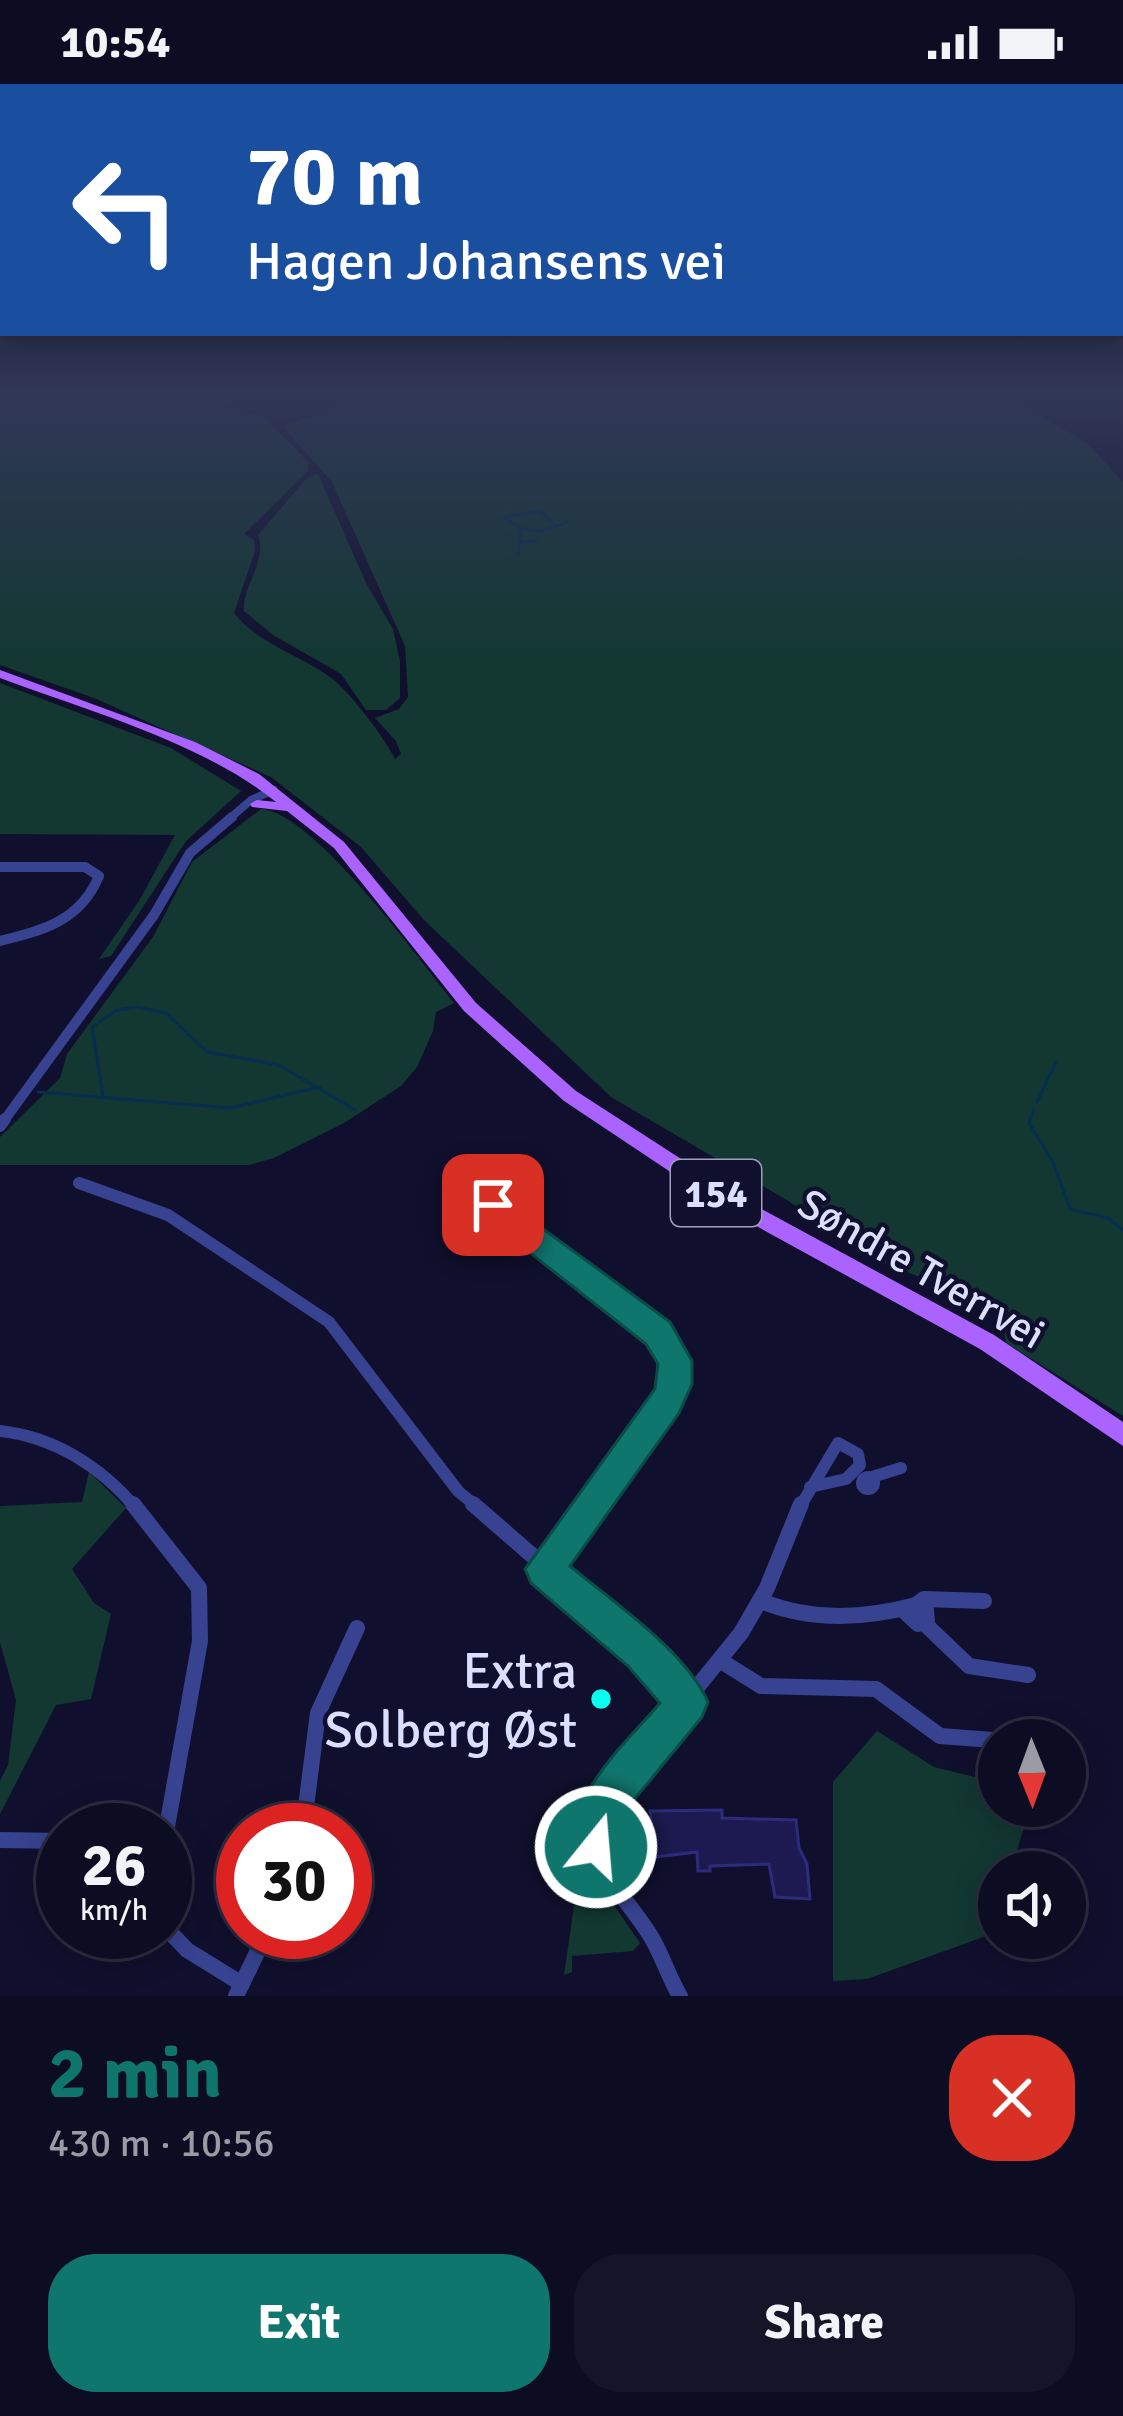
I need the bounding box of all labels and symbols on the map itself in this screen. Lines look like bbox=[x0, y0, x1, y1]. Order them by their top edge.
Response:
pin bbox=[442, 1154, 544, 1256]
road number: 154 bbox=[671, 1160, 761, 1226]
street label: Søndre Tverrvei bbox=[789, 1178, 1054, 1360]
place label: Extra Solberg Øst bbox=[325, 1640, 577, 1762]
marker: Extra Solberg Øst bbox=[588, 1686, 614, 1712]
north arrow bbox=[978, 1719, 1086, 1827]
position arrow bbox=[533, 1784, 659, 1910]
speed limit sign: 30 bbox=[216, 1803, 372, 1959]

